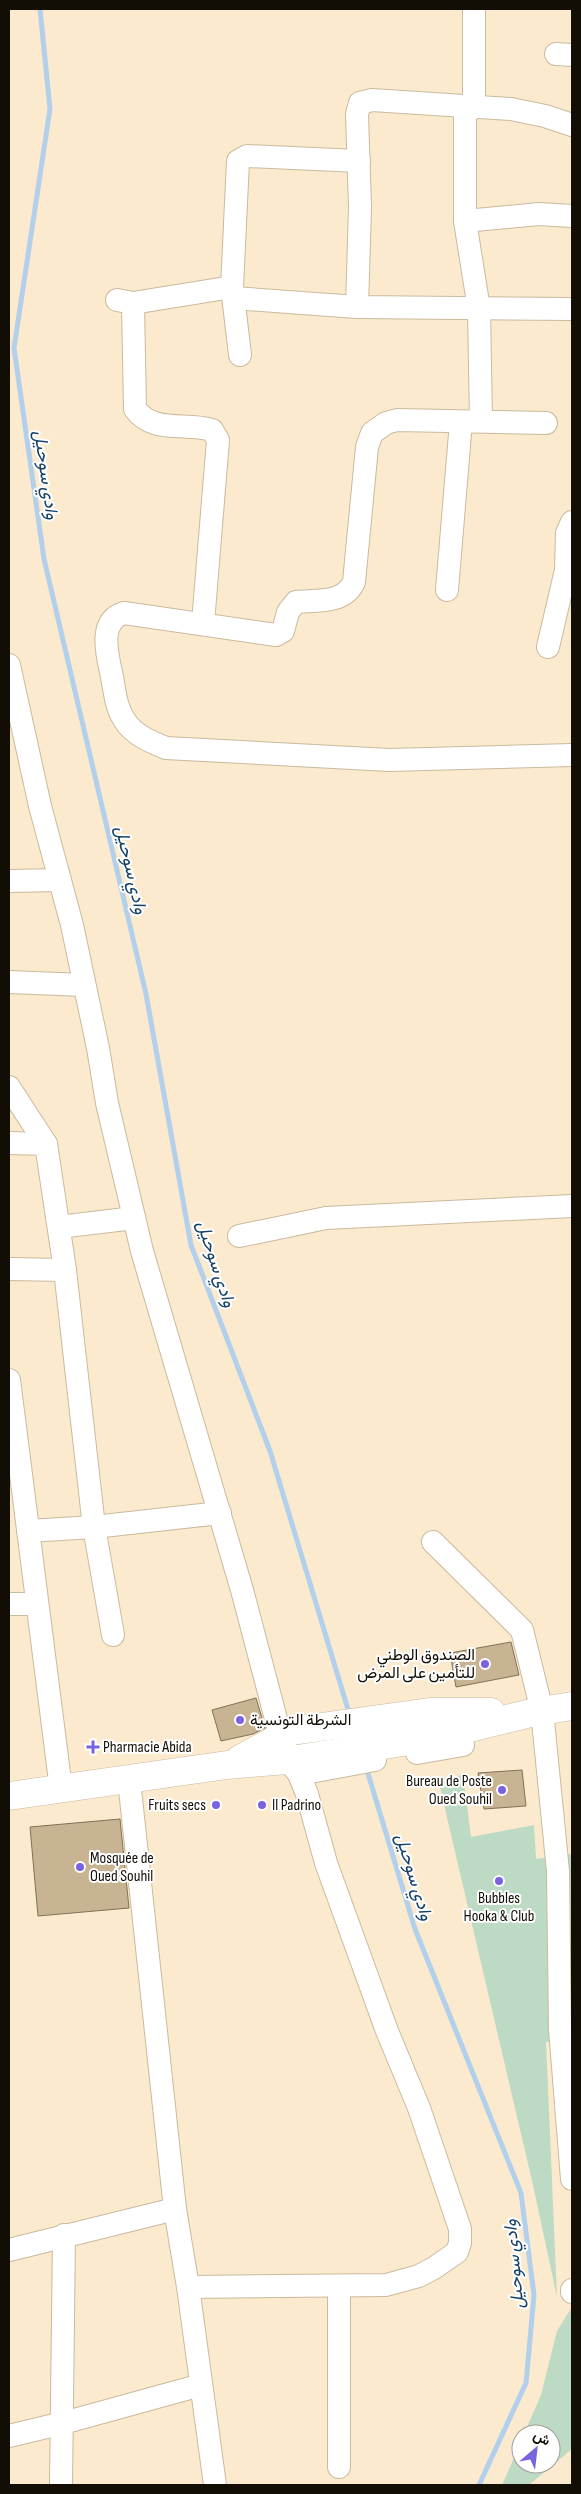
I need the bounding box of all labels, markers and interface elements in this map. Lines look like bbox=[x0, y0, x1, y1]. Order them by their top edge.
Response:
water label: وادي سوحيل bbox=[25, 429, 63, 521]
water label: وادي سوحيل bbox=[107, 824, 151, 917]
water label: وادي سوحيل bbox=[188, 1218, 240, 1311]
place label: الصندوق الوطني للتأمين على المرض bbox=[357, 1646, 475, 1683]
marker: الصندوق الوطني للتأمين على المرض bbox=[479, 1658, 491, 1670]
place label: الشرطة التونسية bbox=[250, 1711, 351, 1730]
marker: الشرطة التونسية bbox=[234, 1714, 246, 1726]
place label: Pharmacie Abida bbox=[103, 1738, 192, 1757]
marker: Pharmacie Abida bbox=[87, 1741, 99, 1753]
place label: Bureau de Poste Oued Souhil bbox=[406, 1772, 492, 1809]
marker: Bureau de Poste Oued Souhil bbox=[496, 1784, 508, 1796]
place label: Fruits secs bbox=[148, 1796, 206, 1815]
place label: Il Padrino bbox=[272, 1796, 321, 1815]
marker: Fruits secs bbox=[210, 1799, 222, 1811]
marker: Il Padrino bbox=[256, 1799, 268, 1811]
water label: وادي سوحيل bbox=[387, 1831, 437, 1924]
place label: Mosquée de Oued Souhil bbox=[90, 1849, 154, 1886]
marker: Mosquée de Oued Souhil bbox=[74, 1861, 86, 1873]
marker: Bubbles Hooka & Club bbox=[493, 1875, 505, 1887]
place label: Bubbles Hooka & Club bbox=[464, 1889, 534, 1926]
water label: وادي سوحيل bbox=[500, 2218, 532, 2310]
north arrow bbox=[511, 2424, 561, 2474]
text: ش bbox=[530, 2427, 553, 2449]

